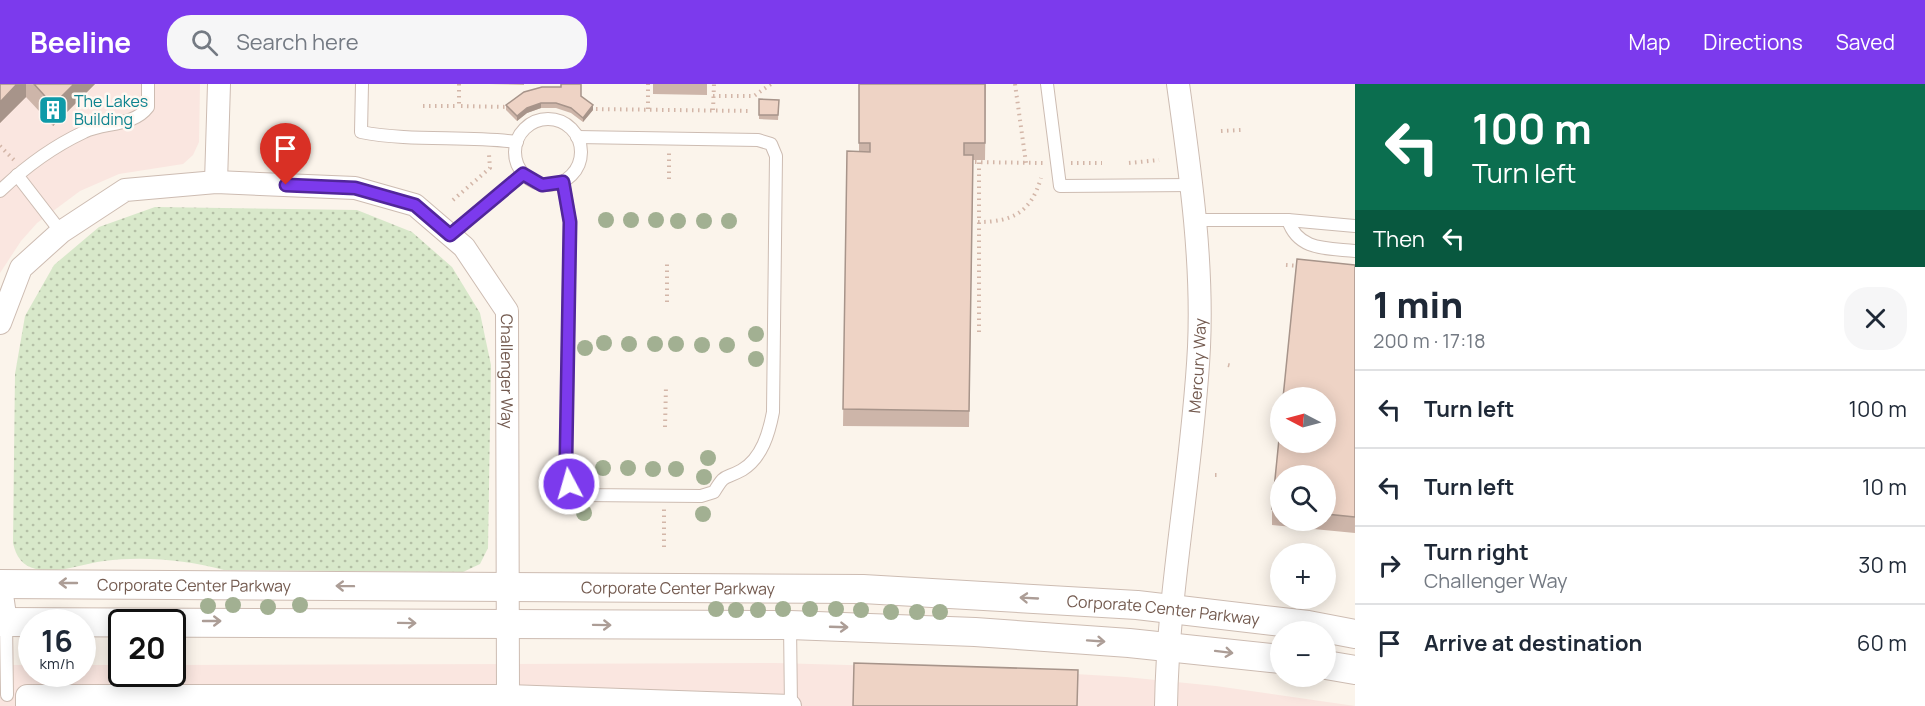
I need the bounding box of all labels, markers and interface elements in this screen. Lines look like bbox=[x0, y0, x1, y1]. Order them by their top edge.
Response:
search box bbox=[167, 15, 587, 69]
text: Beeline bbox=[30, 23, 131, 61]
icon: search bbox=[188, 26, 221, 59]
text: Search here bbox=[236, 27, 359, 57]
text: Map bbox=[1629, 28, 1670, 56]
text: Directions bbox=[1703, 28, 1803, 56]
text: Saved bbox=[1836, 28, 1895, 56]
place label: The Lakes Building bbox=[74, 90, 148, 130]
building icon: The Lakes Building bbox=[37, 94, 69, 126]
text: 100 m bbox=[1472, 99, 1592, 157]
icon: left bbox=[1373, 108, 1451, 186]
pin bbox=[260, 123, 311, 185]
icon: arrive bbox=[269, 132, 302, 165]
text: Turn left bbox=[1472, 154, 1576, 191]
icon: left bbox=[1437, 222, 1470, 255]
text: Then bbox=[1373, 224, 1425, 254]
text: 1 min bbox=[1373, 280, 1463, 329]
button: close bbox=[1844, 287, 1907, 350]
street label: Challenger Way bbox=[496, 314, 518, 429]
street label: Mercury Way bbox=[1183, 317, 1211, 414]
text: 200 m · 17:18 bbox=[1373, 327, 1486, 354]
north arrow bbox=[1270, 387, 1336, 453]
map controls bbox=[1270, 387, 1336, 687]
icon: left bbox=[1373, 393, 1406, 426]
text: Turn left bbox=[1424, 394, 1514, 424]
text: 100 m bbox=[1849, 394, 1907, 424]
position arrow bbox=[537, 452, 601, 516]
button: search bbox=[1270, 465, 1336, 531]
icon: left bbox=[1373, 471, 1406, 504]
text: Turn left bbox=[1424, 472, 1514, 502]
text: 10 m bbox=[1862, 472, 1907, 502]
text: Turn right bbox=[1424, 537, 1529, 567]
button: + bbox=[1270, 543, 1336, 609]
icon: right bbox=[1373, 549, 1406, 582]
text: 30 m bbox=[1858, 550, 1907, 580]
text: Challenger Way bbox=[1424, 567, 1568, 594]
street label: Corporate Center Parkway bbox=[97, 574, 291, 597]
street label: Corporate Center Parkway bbox=[581, 576, 775, 599]
one-way arrow bbox=[58, 577, 78, 589]
one-way arrow bbox=[336, 580, 356, 592]
street label: Corporate Center Parkway bbox=[1066, 590, 1261, 630]
one-way arrow bbox=[1019, 592, 1039, 603]
speed limit sign: 20 bbox=[108, 609, 186, 687]
one-way arrow bbox=[201, 616, 221, 627]
one-way arrow bbox=[396, 617, 416, 629]
one-way arrow bbox=[591, 619, 611, 631]
text: 16 bbox=[41, 620, 73, 661]
one-way arrow bbox=[828, 621, 848, 632]
button: − bbox=[1270, 621, 1336, 687]
icon: arrive bbox=[1373, 627, 1406, 660]
text: Arrive at destination bbox=[1424, 628, 1642, 658]
text: 60 m bbox=[1857, 628, 1907, 658]
one-way arrow bbox=[1086, 635, 1106, 646]
one-way arrow bbox=[1214, 647, 1234, 658]
text: km/h bbox=[40, 653, 74, 674]

